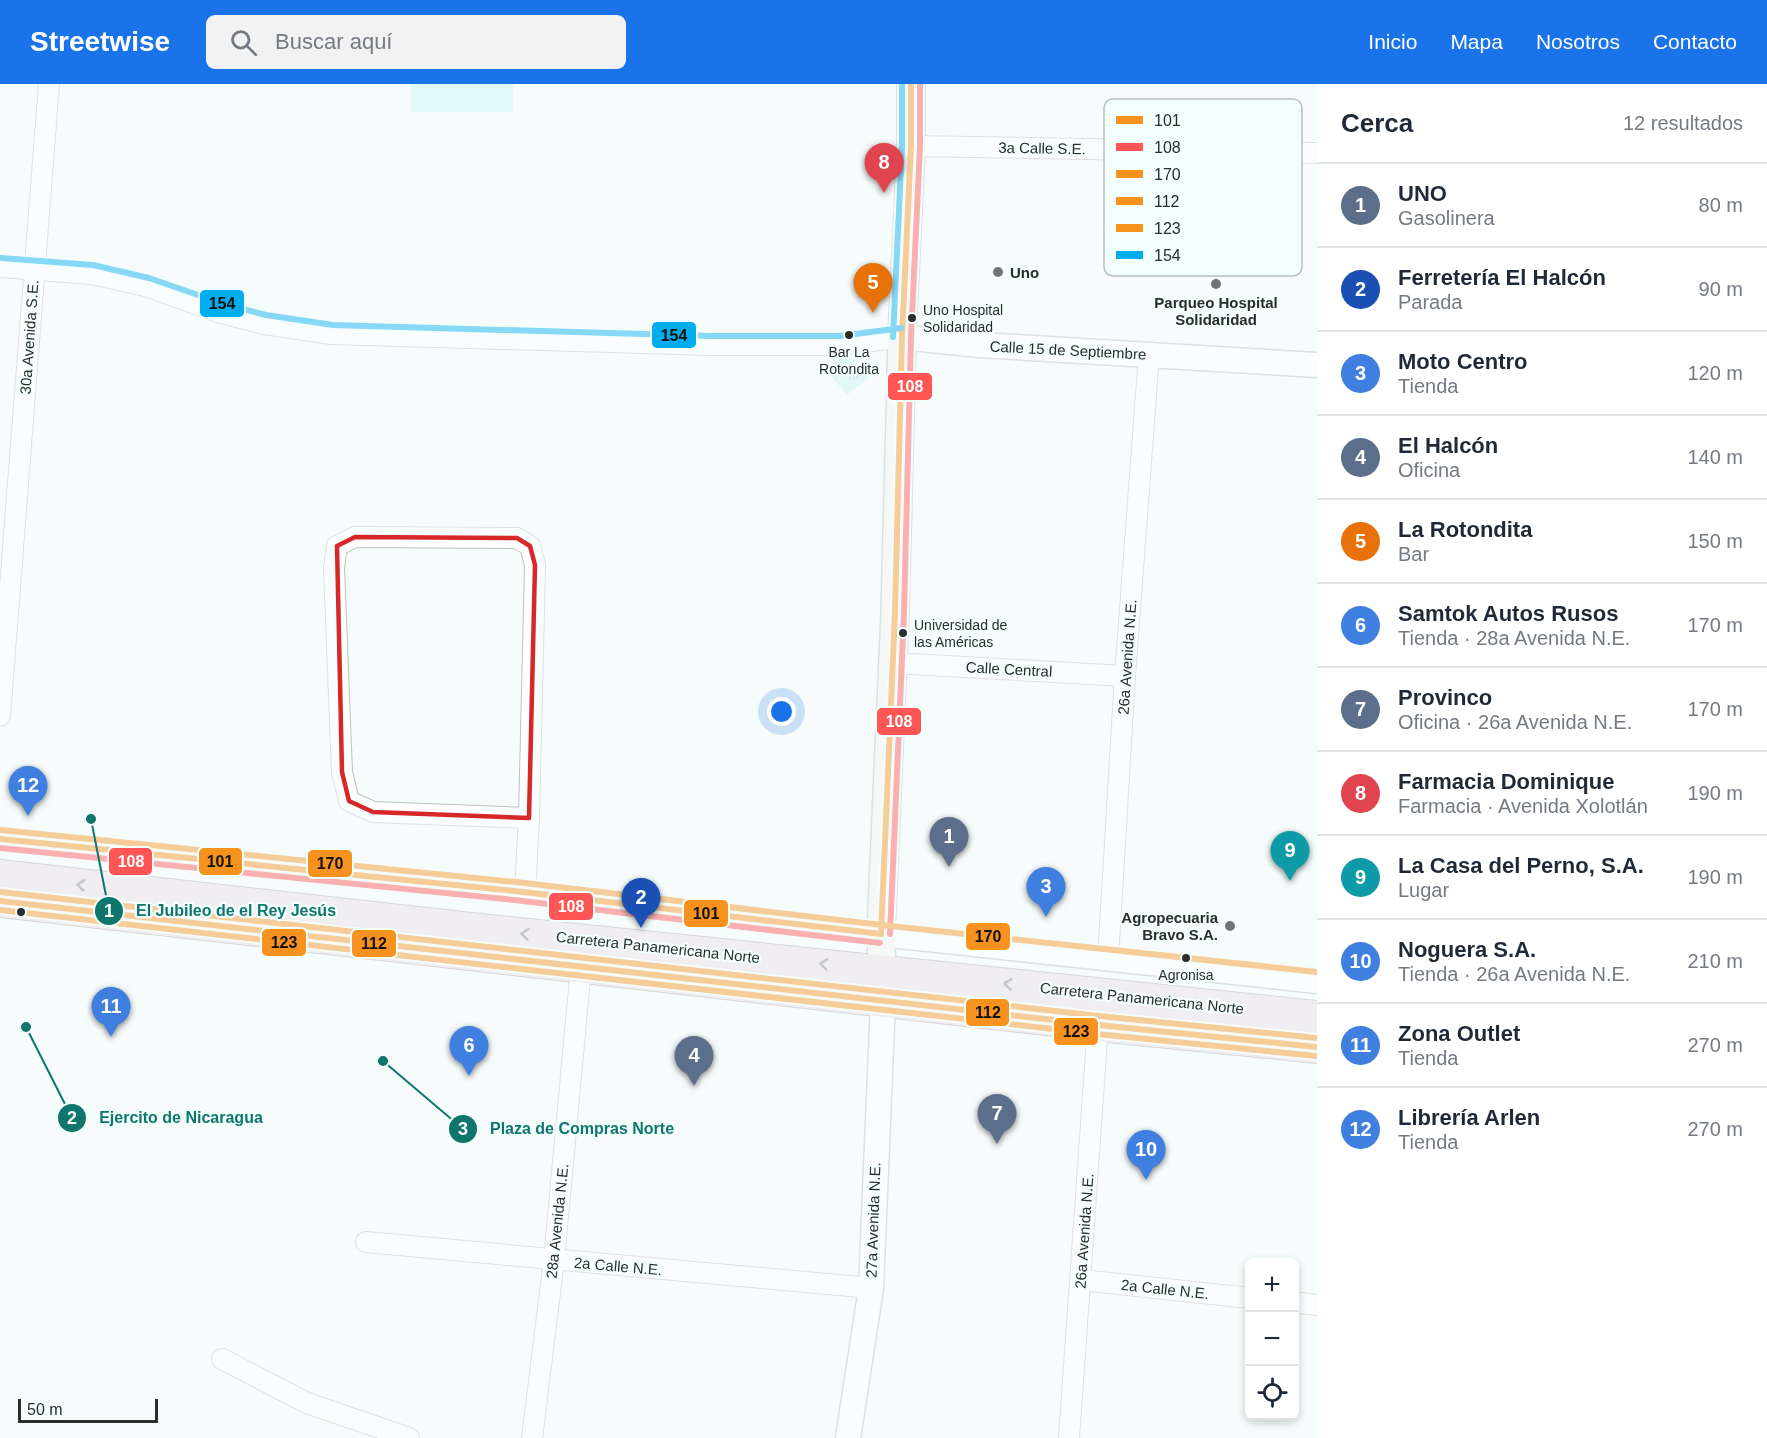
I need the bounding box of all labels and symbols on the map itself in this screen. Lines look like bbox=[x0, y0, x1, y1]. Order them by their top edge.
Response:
legend bbox=[1104, 99, 1302, 276]
text: 101 bbox=[1154, 112, 1181, 129]
street label: 3a Calle S.E. bbox=[998, 139, 1086, 157]
text: 108 bbox=[1154, 139, 1181, 156]
pin: 8 bbox=[864, 144, 904, 193]
text: 170 bbox=[1154, 166, 1181, 183]
text: 112 bbox=[1154, 193, 1180, 210]
text: 123 bbox=[1154, 220, 1181, 237]
text: 154 bbox=[1154, 247, 1181, 264]
pin: 5 bbox=[854, 264, 892, 313]
place label: Uno bbox=[1010, 264, 1039, 281]
marker: Uno bbox=[991, 265, 1005, 279]
marker: Parqueo Hospital Solidaridad bbox=[1209, 277, 1223, 291]
street label: 30a Avenida S.E. bbox=[17, 279, 41, 395]
line badge: 154 bbox=[199, 289, 245, 318]
place label: Parqueo Hospital Solidaridad bbox=[1154, 294, 1278, 328]
text: 154 bbox=[209, 295, 235, 312]
place label: Uno Hospital Solidaridad bbox=[923, 302, 1003, 335]
marker: Uno Hospital Solidaridad bbox=[906, 312, 918, 324]
line badge: 154 bbox=[651, 321, 697, 349]
text: 154 bbox=[661, 327, 687, 344]
marker: Bar La Rotondita bbox=[843, 329, 855, 341]
street label: Calle 15 de Septiembre bbox=[989, 337, 1147, 363]
place label: Bar La Rotondita bbox=[819, 344, 879, 377]
line badge: 108 bbox=[887, 372, 933, 401]
text: 108 bbox=[897, 378, 923, 395]
street label: 26a Avenida N.E. bbox=[1114, 599, 1140, 715]
place label: Universidad de las Américas bbox=[914, 617, 1008, 650]
marker: Universidad de las Américas bbox=[897, 627, 909, 639]
street label: Calle Central bbox=[965, 658, 1053, 680]
your location bbox=[767, 697, 796, 726]
line badge: 108 bbox=[876, 707, 922, 736]
text: 108 bbox=[886, 713, 912, 730]
pin: 12 bbox=[9, 766, 48, 816]
pin: 1 bbox=[930, 818, 968, 867]
pin: 9 bbox=[1270, 832, 1310, 881]
line badge: 108 bbox=[108, 847, 153, 876]
line badge: 101 bbox=[198, 847, 243, 876]
line badge: 170 bbox=[307, 849, 353, 878]
text: 108 bbox=[118, 853, 144, 870]
text: 101 bbox=[207, 853, 233, 870]
text: 170 bbox=[317, 855, 343, 872]
pin: 3 bbox=[1026, 868, 1066, 917]
pin: 2 bbox=[622, 878, 660, 928]
one-way arrow bbox=[76, 880, 85, 892]
line badge: 108 bbox=[548, 892, 594, 921]
callout: El Jubileo de el Rey Jesús bbox=[94, 894, 348, 928]
text: 108 bbox=[558, 898, 584, 915]
line badge: 101 bbox=[683, 899, 729, 928]
text: 1 bbox=[104, 901, 114, 921]
text: El Jubileo de el Rey Jesús bbox=[136, 902, 336, 919]
text: 101 bbox=[693, 905, 719, 922]
unlabelled marker bbox=[15, 906, 27, 918]
place label: Agropecuaria Bravo S.A. bbox=[1121, 909, 1219, 943]
marker: Agropecuaria Bravo S.A. bbox=[1223, 919, 1237, 933]
line badge: 170 bbox=[965, 922, 1011, 951]
line badge: 123 bbox=[261, 928, 307, 957]
one-way arrow bbox=[521, 928, 530, 941]
street label: Carretera Panamericana Norte bbox=[555, 928, 761, 966]
text: 170 bbox=[975, 928, 1001, 945]
line badge: 112 bbox=[351, 929, 397, 958]
text: 123 bbox=[271, 934, 297, 951]
text: 112 bbox=[361, 935, 387, 952]
marker: Agronisa bbox=[1180, 952, 1192, 964]
one-way arrow bbox=[819, 958, 828, 971]
place label: Agronisa bbox=[1158, 967, 1214, 983]
one-way arrow bbox=[1004, 978, 1013, 991]
street label: Carretera Panamericana Norte bbox=[1039, 979, 1245, 1017]
pin: 11 bbox=[92, 988, 130, 1037]
line badge: 112 bbox=[965, 998, 1010, 1027]
text: 112 bbox=[975, 1004, 1001, 1021]
line badge: 123 bbox=[1053, 1017, 1099, 1046]
text: 123 bbox=[1063, 1023, 1089, 1040]
pin: 6 bbox=[450, 1026, 488, 1076]
pin: 4 bbox=[674, 1036, 714, 1086]
pin: 7 bbox=[978, 1094, 1016, 1144]
callout: Ejercito de Nicaragua bbox=[57, 1101, 275, 1135]
text: 2 bbox=[67, 1108, 77, 1128]
text: Ejercito de Nicaragua bbox=[99, 1109, 263, 1126]
callout: Plaza de Compras Norte bbox=[448, 1112, 686, 1146]
text: 3 bbox=[458, 1119, 468, 1139]
text: Plaza de Compras Norte bbox=[490, 1120, 674, 1137]
pin: 10 bbox=[1126, 1130, 1166, 1180]
street label: 27a Avenida N.E. bbox=[862, 1162, 884, 1278]
street label: 28a Avenida N.E. bbox=[543, 1163, 571, 1279]
street label: 26a Avenida N.E. bbox=[1071, 1173, 1097, 1289]
street label: 2a Calle N.E. bbox=[573, 1254, 663, 1278]
street label: 2a Calle N.E. bbox=[1120, 1276, 1210, 1302]
scale bar bbox=[18, 1396, 158, 1424]

